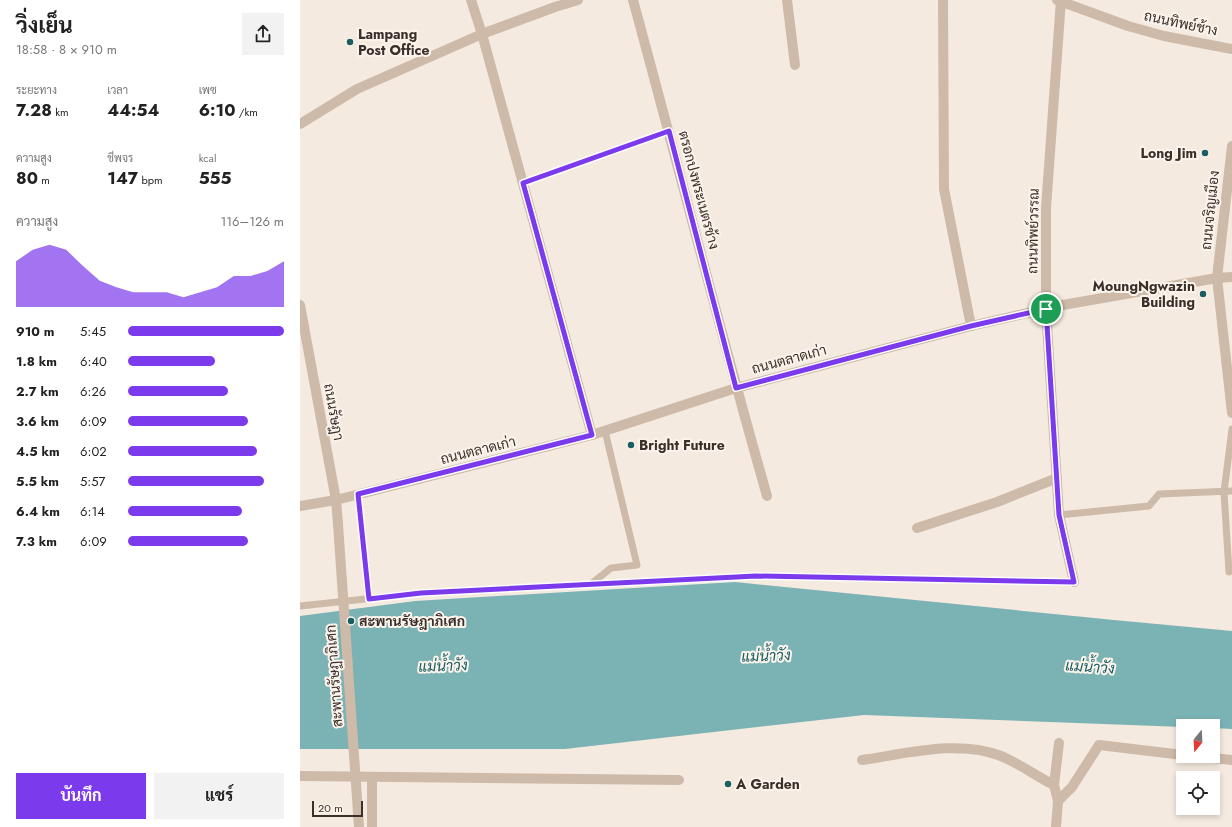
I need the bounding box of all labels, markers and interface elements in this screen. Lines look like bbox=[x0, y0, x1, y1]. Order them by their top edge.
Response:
street label: ถนนทิพย์ช้าง bbox=[1142, 5, 1220, 41]
text: วิ่งเย็น bbox=[16, 9, 73, 41]
button: share bbox=[242, 13, 284, 55]
place label: Lampang Post Office bbox=[358, 24, 430, 60]
marker: Lampang Post Office bbox=[345, 37, 355, 47]
text: 18:58 · 8 × 910 m bbox=[16, 40, 117, 59]
text: ระยะทาง bbox=[16, 82, 57, 98]
text: เวลา bbox=[107, 82, 128, 98]
text: เพซ bbox=[199, 82, 217, 98]
text: 7.28 bbox=[16, 98, 52, 122]
text: 44:54 bbox=[107, 98, 159, 122]
text: 6:10 bbox=[199, 98, 235, 122]
text: km bbox=[52, 104, 69, 120]
text: /km bbox=[235, 104, 258, 120]
street label: ตรอกปงพระเนตรช้าง bbox=[674, 129, 724, 251]
place label: Long Jim bbox=[1141, 143, 1197, 163]
marker: Long Jim bbox=[1200, 148, 1210, 158]
text: ความสูง bbox=[16, 150, 52, 166]
text: ชีพจร bbox=[107, 150, 133, 166]
text: kcal bbox=[199, 150, 216, 166]
text: 80 bbox=[16, 166, 38, 190]
text: 147 bbox=[107, 166, 138, 190]
text: 555 bbox=[199, 166, 232, 190]
street label: ถนนจริญเมือง bbox=[1196, 169, 1224, 251]
text: m bbox=[38, 172, 50, 188]
text: bpm bbox=[138, 172, 163, 188]
street label: ถนนทิพย์วรรณ bbox=[1022, 188, 1044, 274]
text: ความสูง bbox=[16, 212, 58, 231]
text: 116–126 m bbox=[220, 212, 284, 231]
place label: MoungNgwazin Building bbox=[1093, 276, 1195, 312]
marker: MoungNgwazin Building bbox=[1198, 289, 1208, 299]
pin bbox=[1029, 292, 1063, 326]
icon: arrive bbox=[1035, 298, 1057, 320]
text: 910 m bbox=[16, 322, 54, 341]
text: 5:45 bbox=[80, 322, 106, 341]
street label: ถนนตลาดเก่า bbox=[749, 339, 829, 379]
text: 1.8 km bbox=[16, 352, 57, 371]
text: 6:40 bbox=[80, 352, 107, 371]
text: 2.7 km bbox=[16, 382, 59, 401]
text: 6:26 bbox=[80, 382, 106, 401]
street label: ถนนรัษฎา bbox=[319, 382, 349, 442]
text: 3.6 km bbox=[16, 412, 59, 431]
text: 6:09 bbox=[80, 412, 107, 431]
street label: ถนนตลาดเก่า bbox=[438, 431, 518, 469]
place label: Bright Future bbox=[639, 435, 725, 455]
marker: Bright Future bbox=[626, 440, 636, 450]
text: 4.5 km bbox=[16, 442, 60, 461]
text: 6:02 bbox=[80, 442, 107, 461]
text: 5.5 km bbox=[16, 472, 59, 491]
text: 5:57 bbox=[80, 472, 105, 491]
text: 6.4 km bbox=[16, 502, 60, 521]
text: 6:14 bbox=[80, 502, 105, 521]
text: 7.3 km bbox=[16, 532, 57, 551]
text: 6:09 bbox=[80, 532, 107, 551]
place label: สะพานรัษฎาภิเศก bbox=[359, 611, 465, 631]
marker: สะพานรัษฎาภิเศก bbox=[346, 616, 356, 626]
street label: สะพานรัษฏาภิเศก bbox=[320, 624, 348, 728]
water label: แม่น้ำวัง bbox=[741, 642, 791, 668]
water label: แม่น้ำวัง bbox=[418, 652, 468, 678]
water label: แม่น้ำวัง bbox=[1065, 652, 1116, 680]
north arrow bbox=[1176, 719, 1220, 763]
map controls bbox=[1176, 719, 1220, 815]
button: locate bbox=[1176, 771, 1220, 815]
button: บันทึก bbox=[16, 773, 146, 819]
button: แชร์ bbox=[154, 773, 284, 819]
place label: A Garden bbox=[735, 774, 800, 794]
marker: A Garden bbox=[723, 779, 733, 789]
scale bar bbox=[312, 799, 363, 818]
text: 20 m bbox=[318, 800, 343, 816]

